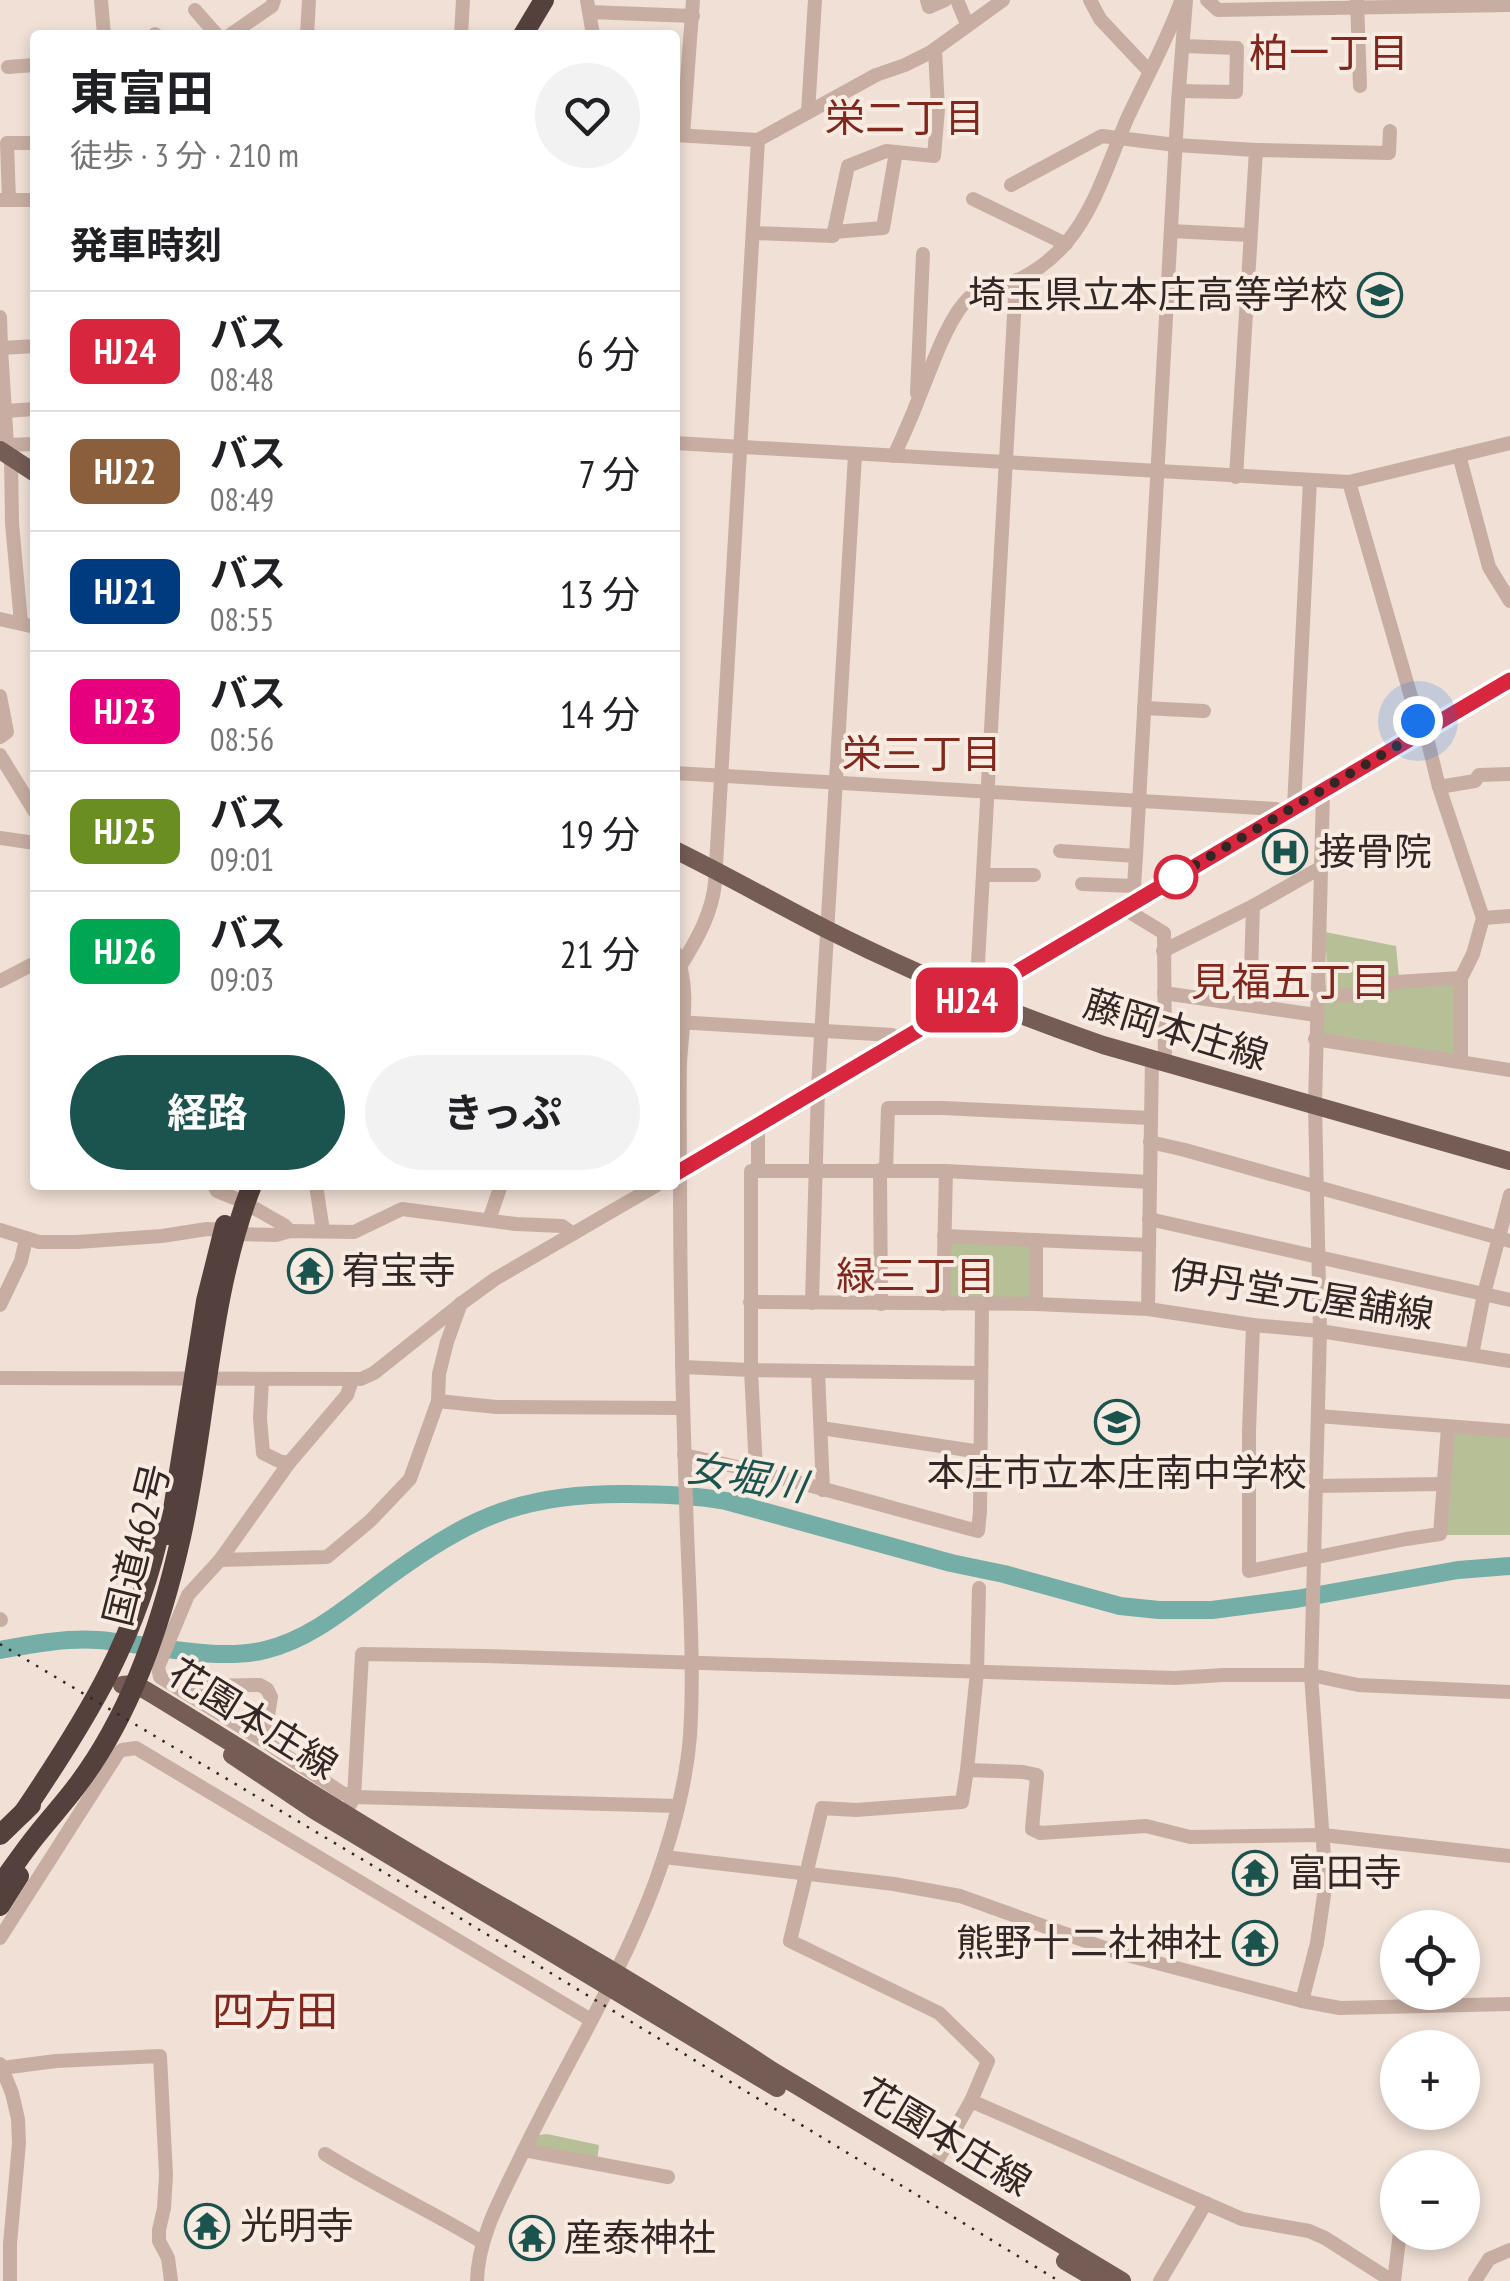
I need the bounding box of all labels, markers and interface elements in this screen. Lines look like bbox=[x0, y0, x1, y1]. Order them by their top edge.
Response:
district label: 柏一丁目 bbox=[1249, 26, 1409, 78]
text: 東富田 bbox=[70, 61, 214, 123]
button: heart bbox=[535, 63, 640, 168]
district label: 栄二丁目 bbox=[825, 91, 985, 143]
text: 徒歩 · 3 分 · 210 m bbox=[70, 134, 299, 176]
text: 発車時刻 bbox=[70, 220, 222, 269]
place label: 埼玉県立本庄高等学校 bbox=[968, 269, 1348, 318]
school or university icon: 埼玉県立本庄高等学校 bbox=[1357, 272, 1403, 318]
text: バス bbox=[210, 308, 286, 357]
text: HJ24 bbox=[94, 328, 156, 374]
text: 6 分 bbox=[577, 329, 640, 378]
text: 08:48 bbox=[210, 358, 274, 400]
text: バス bbox=[210, 428, 286, 477]
text: HJ22 bbox=[94, 448, 156, 494]
text: 7 分 bbox=[578, 449, 640, 498]
text: 08:49 bbox=[210, 478, 274, 520]
text: バス bbox=[210, 548, 286, 597]
text: HJ21 bbox=[94, 568, 156, 614]
text: 13 分 bbox=[560, 569, 640, 618]
text: 08:55 bbox=[210, 598, 274, 640]
text: バス bbox=[210, 668, 286, 717]
text: HJ23 bbox=[94, 688, 156, 734]
text: 14 分 bbox=[560, 689, 640, 738]
your location bbox=[1393, 696, 1443, 746]
text: 08:56 bbox=[210, 718, 274, 760]
district label: 栄三丁目 bbox=[842, 727, 1002, 779]
text: バス bbox=[210, 788, 286, 837]
text: HJ25 bbox=[94, 808, 156, 854]
text: 19 分 bbox=[560, 809, 640, 858]
place label: 接骨院 bbox=[1318, 826, 1432, 875]
hospital icon: 接骨院 bbox=[1262, 829, 1308, 875]
text: 09:01 bbox=[210, 838, 274, 880]
unlabelled marker bbox=[1155, 856, 1197, 898]
text: バス bbox=[210, 908, 286, 957]
text: HJ26 bbox=[94, 928, 156, 974]
text: 21 分 bbox=[560, 929, 640, 978]
district label: 見福五丁目 bbox=[1191, 955, 1391, 1007]
text: 09:03 bbox=[210, 958, 274, 1000]
line badge: HJ24 bbox=[897, 968, 1037, 1032]
text: HJ24 bbox=[936, 977, 998, 1023]
street label: 藤岡本庄線 bbox=[1078, 977, 1274, 1080]
button: 経路 bbox=[70, 1055, 345, 1170]
button: きっぷ bbox=[365, 1055, 640, 1170]
place label: 宥宝寺 bbox=[342, 1245, 456, 1294]
temple icon: 宥宝寺 bbox=[287, 1248, 333, 1294]
district label: 緑三丁目 bbox=[836, 1249, 996, 1301]
street label: 伊丹堂元屋舗線 bbox=[1167, 1249, 1437, 1339]
school or university icon: 本庄市立本庄南中学校 bbox=[1094, 1399, 1140, 1445]
water label: 女堀川 bbox=[684, 1440, 815, 1513]
place label: 本庄市立本庄南中学校 bbox=[927, 1447, 1307, 1496]
street label: 国道462号 bbox=[92, 1459, 179, 1631]
street label: 花園本庄線 bbox=[160, 1647, 347, 1789]
place label: 富田寺 bbox=[1288, 1847, 1402, 1896]
temple icon: 富田寺 bbox=[1232, 1850, 1278, 1896]
map controls bbox=[1380, 1910, 1480, 2250]
button: locate bbox=[1380, 1910, 1480, 2010]
place label: 熊野十二社神社 bbox=[956, 1917, 1222, 1966]
temple icon: 熊野十二社神社 bbox=[1232, 1920, 1278, 1966]
district label: 四方田 bbox=[212, 1983, 338, 2038]
button: + bbox=[1380, 2030, 1480, 2130]
street label: 花園本庄線 bbox=[853, 2066, 1041, 2206]
button: − bbox=[1380, 2150, 1480, 2250]
place label: 光明寺 bbox=[240, 2200, 354, 2249]
temple icon: 光明寺 bbox=[184, 2203, 230, 2249]
place label: 産泰神社 bbox=[564, 2212, 716, 2261]
temple icon: 産泰神社 bbox=[509, 2215, 555, 2261]

